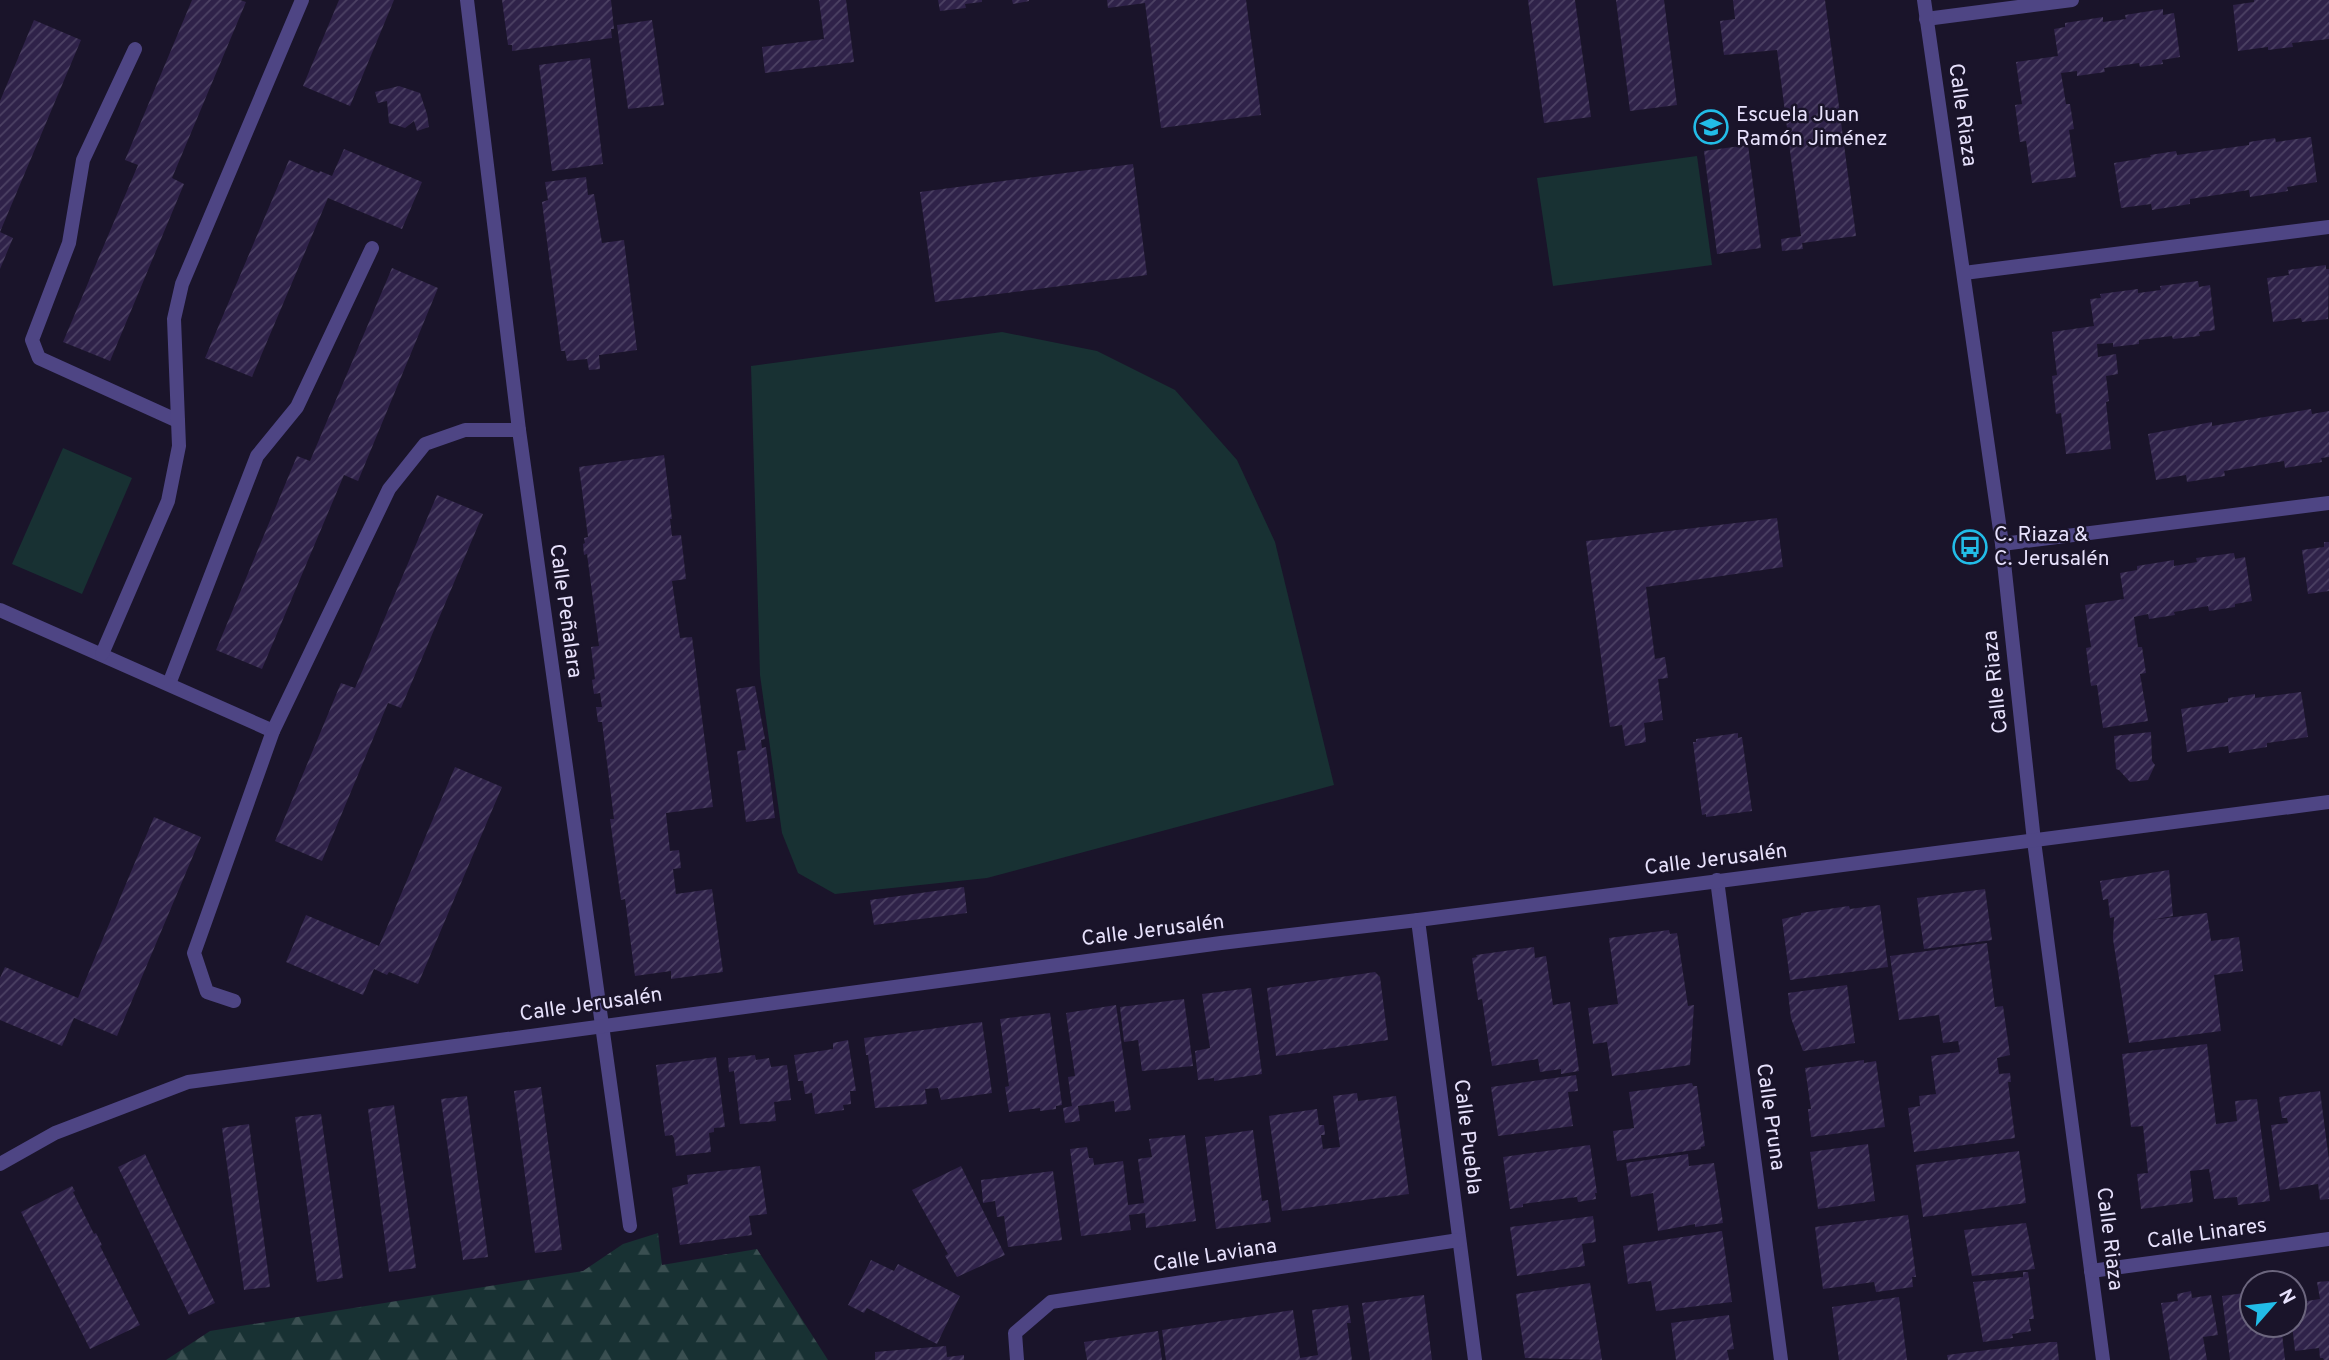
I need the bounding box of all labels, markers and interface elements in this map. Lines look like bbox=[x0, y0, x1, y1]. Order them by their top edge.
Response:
street label: Calle Riaza bbox=[1941, 62, 1983, 168]
place label: Escuela Juan Ramón Jiménez bbox=[1736, 102, 1888, 153]
school or university icon: Escuela Juan Ramón Jiménez bbox=[1692, 108, 1730, 146]
place label: C. Riaza & C. Jerusalén bbox=[1994, 522, 2109, 573]
bus stop icon: C. Riaza & C. Jerusalén bbox=[1951, 528, 1989, 566]
street label: Calle Peñalara bbox=[542, 542, 588, 680]
street label: Calle Riaza bbox=[1977, 629, 2015, 735]
street label: Calle Jerusalén bbox=[1643, 838, 1789, 882]
street label: Calle Jerusalén bbox=[1080, 909, 1226, 953]
street label: Calle Jerusalén bbox=[518, 982, 664, 1028]
street label: Calle Pruna bbox=[1749, 1062, 1791, 1172]
street label: Calle Puebla bbox=[1447, 1078, 1487, 1196]
street label: Calle Riaza bbox=[2089, 1186, 2129, 1292]
street label: Calle Linares bbox=[2145, 1212, 2269, 1256]
street label: Calle Laviana bbox=[1151, 1233, 1279, 1279]
north arrow bbox=[2238, 1269, 2308, 1339]
text: N bbox=[2272, 1285, 2300, 1309]

